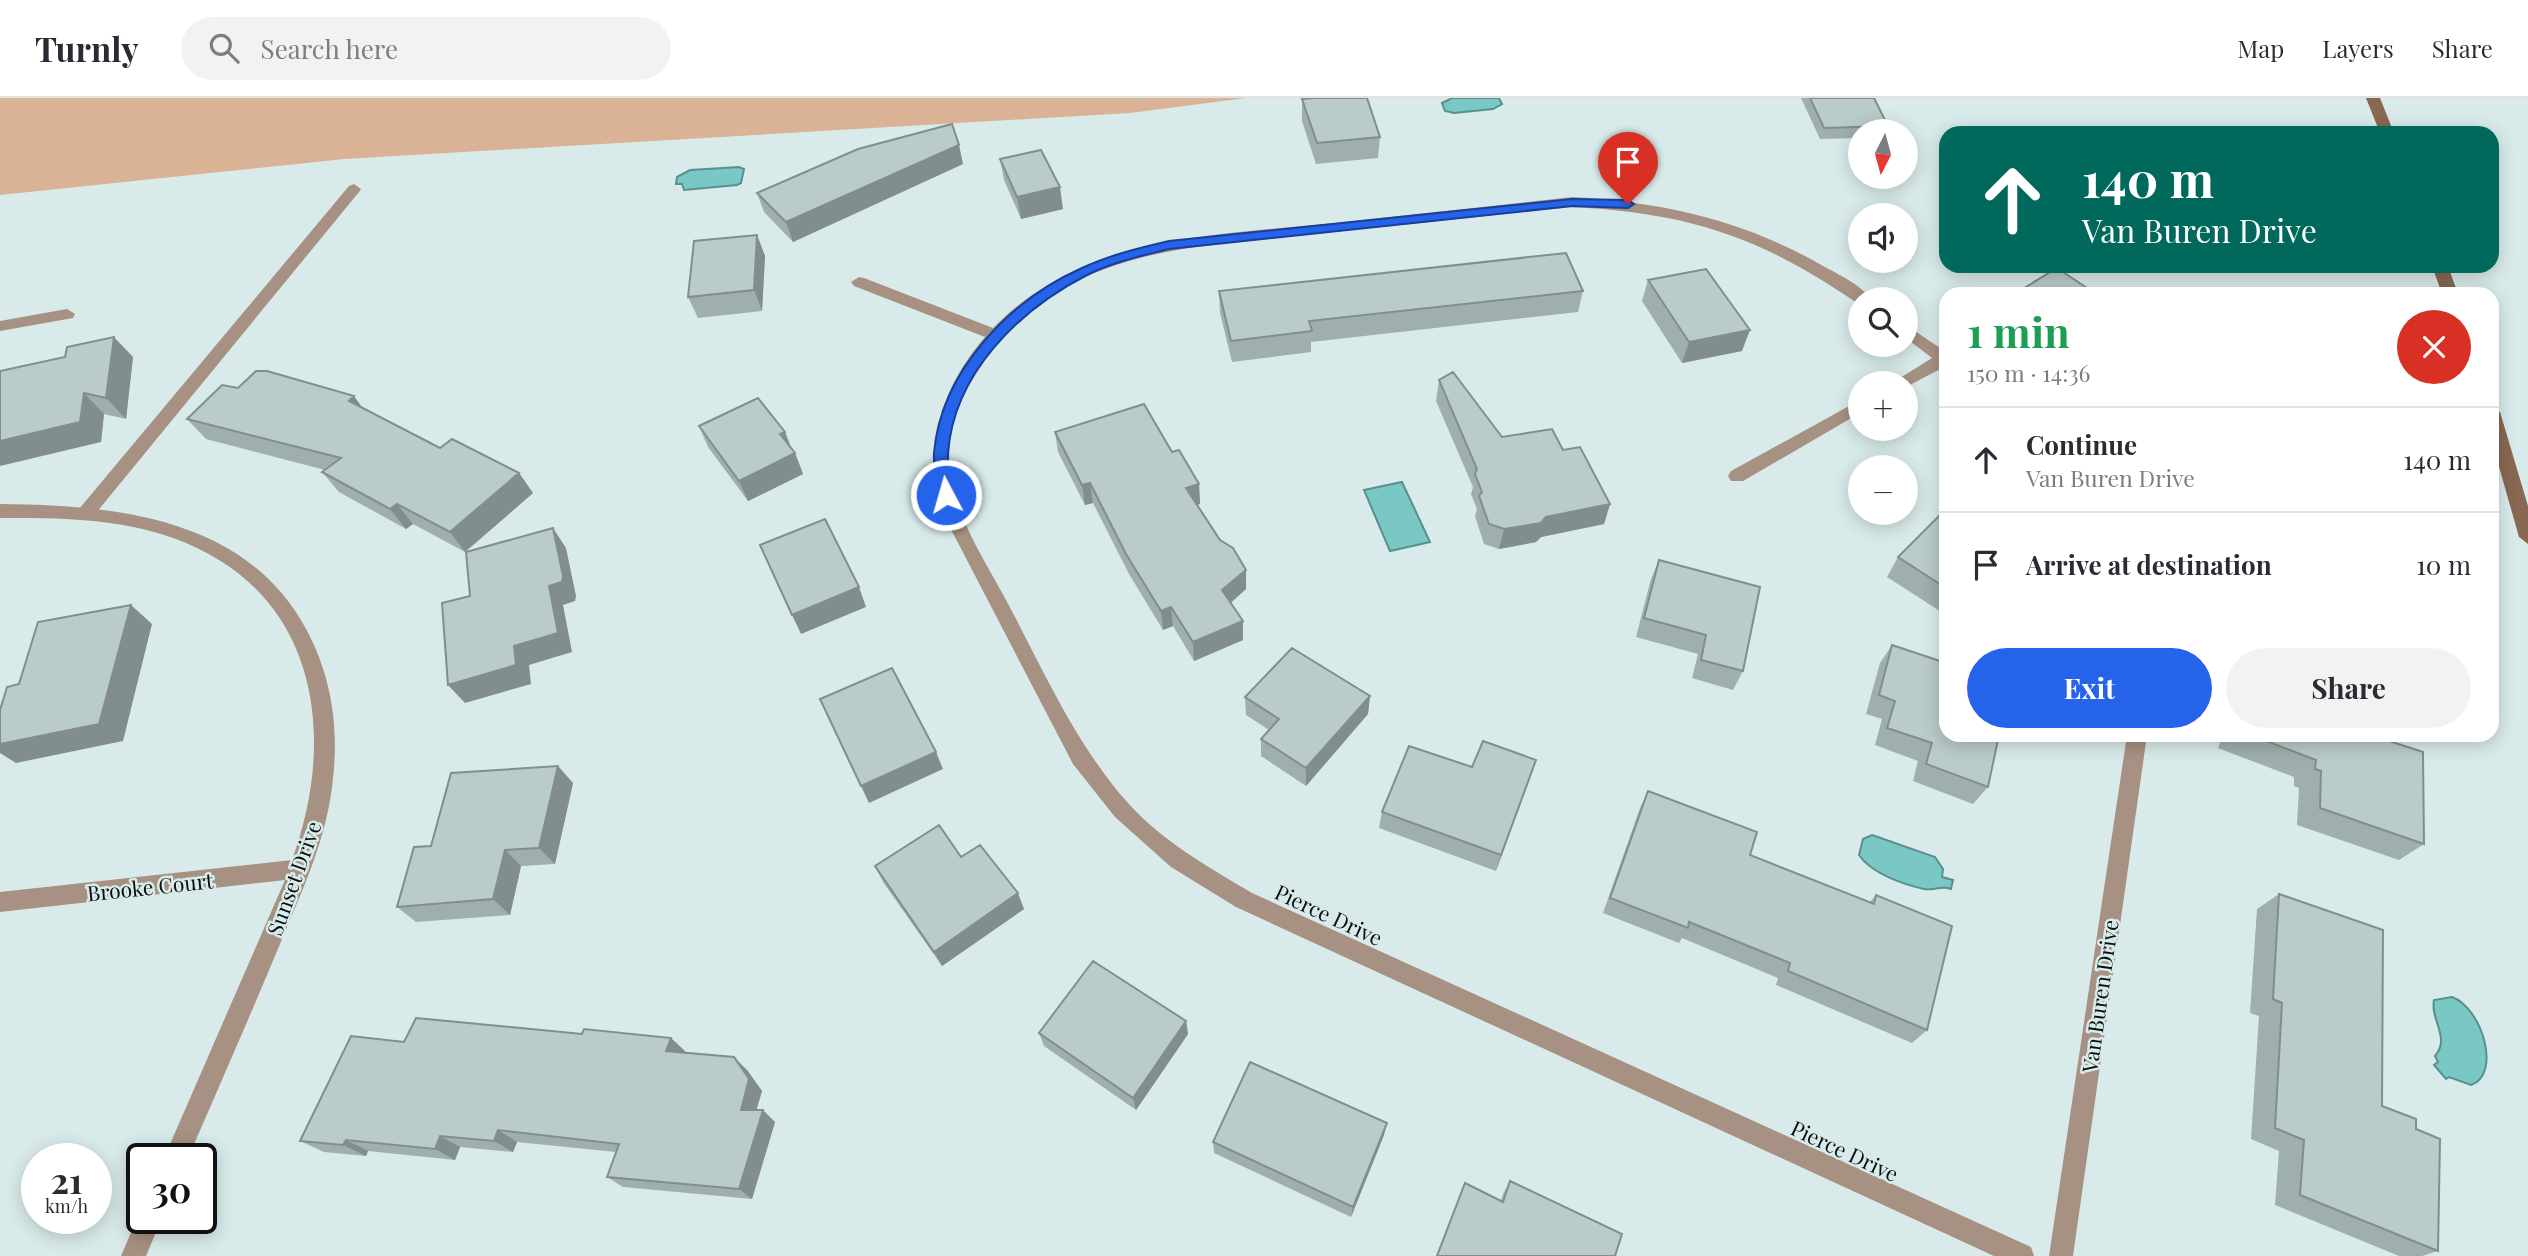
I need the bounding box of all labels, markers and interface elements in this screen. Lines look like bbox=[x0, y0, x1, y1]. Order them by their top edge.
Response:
search box bbox=[181, 17, 671, 80]
text: Turnly bbox=[35, 26, 139, 70]
icon: search bbox=[205, 29, 243, 67]
text: Search here bbox=[261, 31, 398, 66]
text: Map bbox=[2238, 32, 2284, 64]
text: Layers bbox=[2322, 32, 2394, 64]
text: Share bbox=[2432, 32, 2493, 64]
north arrow bbox=[1848, 119, 1918, 189]
map controls bbox=[1848, 119, 1918, 525]
pin bbox=[1598, 132, 1658, 204]
icon: arrive bbox=[1609, 143, 1647, 181]
text: 140 m bbox=[2082, 145, 2214, 210]
icon: ahead bbox=[1967, 154, 2058, 245]
button: sound bbox=[1848, 203, 1918, 273]
text: Van Buren Drive bbox=[2082, 208, 2317, 251]
button: search bbox=[1848, 287, 1918, 357]
text: 1 min bbox=[1967, 303, 2070, 359]
button: close bbox=[2397, 310, 2471, 384]
text: 150 m · 14:36 bbox=[1967, 357, 2091, 388]
button: + bbox=[1848, 371, 1918, 441]
text: Continue bbox=[2026, 427, 2137, 462]
icon: ahead bbox=[1967, 441, 2005, 479]
text: 140 m bbox=[2403, 442, 2471, 477]
button: − bbox=[1848, 455, 1918, 525]
position arrow bbox=[909, 458, 983, 532]
text: Van Buren Drive bbox=[2026, 462, 2195, 493]
icon: arrive bbox=[1967, 546, 2005, 584]
text: Arrive at destination bbox=[2026, 547, 2272, 582]
text: 10 m bbox=[2416, 547, 2471, 582]
button: Exit bbox=[1967, 648, 2212, 728]
button: Share bbox=[2226, 648, 2471, 728]
street label: Sunset Drive bbox=[259, 817, 327, 939]
street label: Brooke Court bbox=[86, 865, 215, 907]
street label: Pierce Drive bbox=[1271, 877, 1387, 951]
street label: Van Buren Drive bbox=[2074, 918, 2124, 1075]
street label: Pierce Drive bbox=[1787, 1113, 1903, 1187]
speed limit sign: 30 bbox=[126, 1143, 217, 1234]
text: 21 bbox=[51, 1156, 82, 1203]
text: km/h bbox=[45, 1194, 88, 1218]

